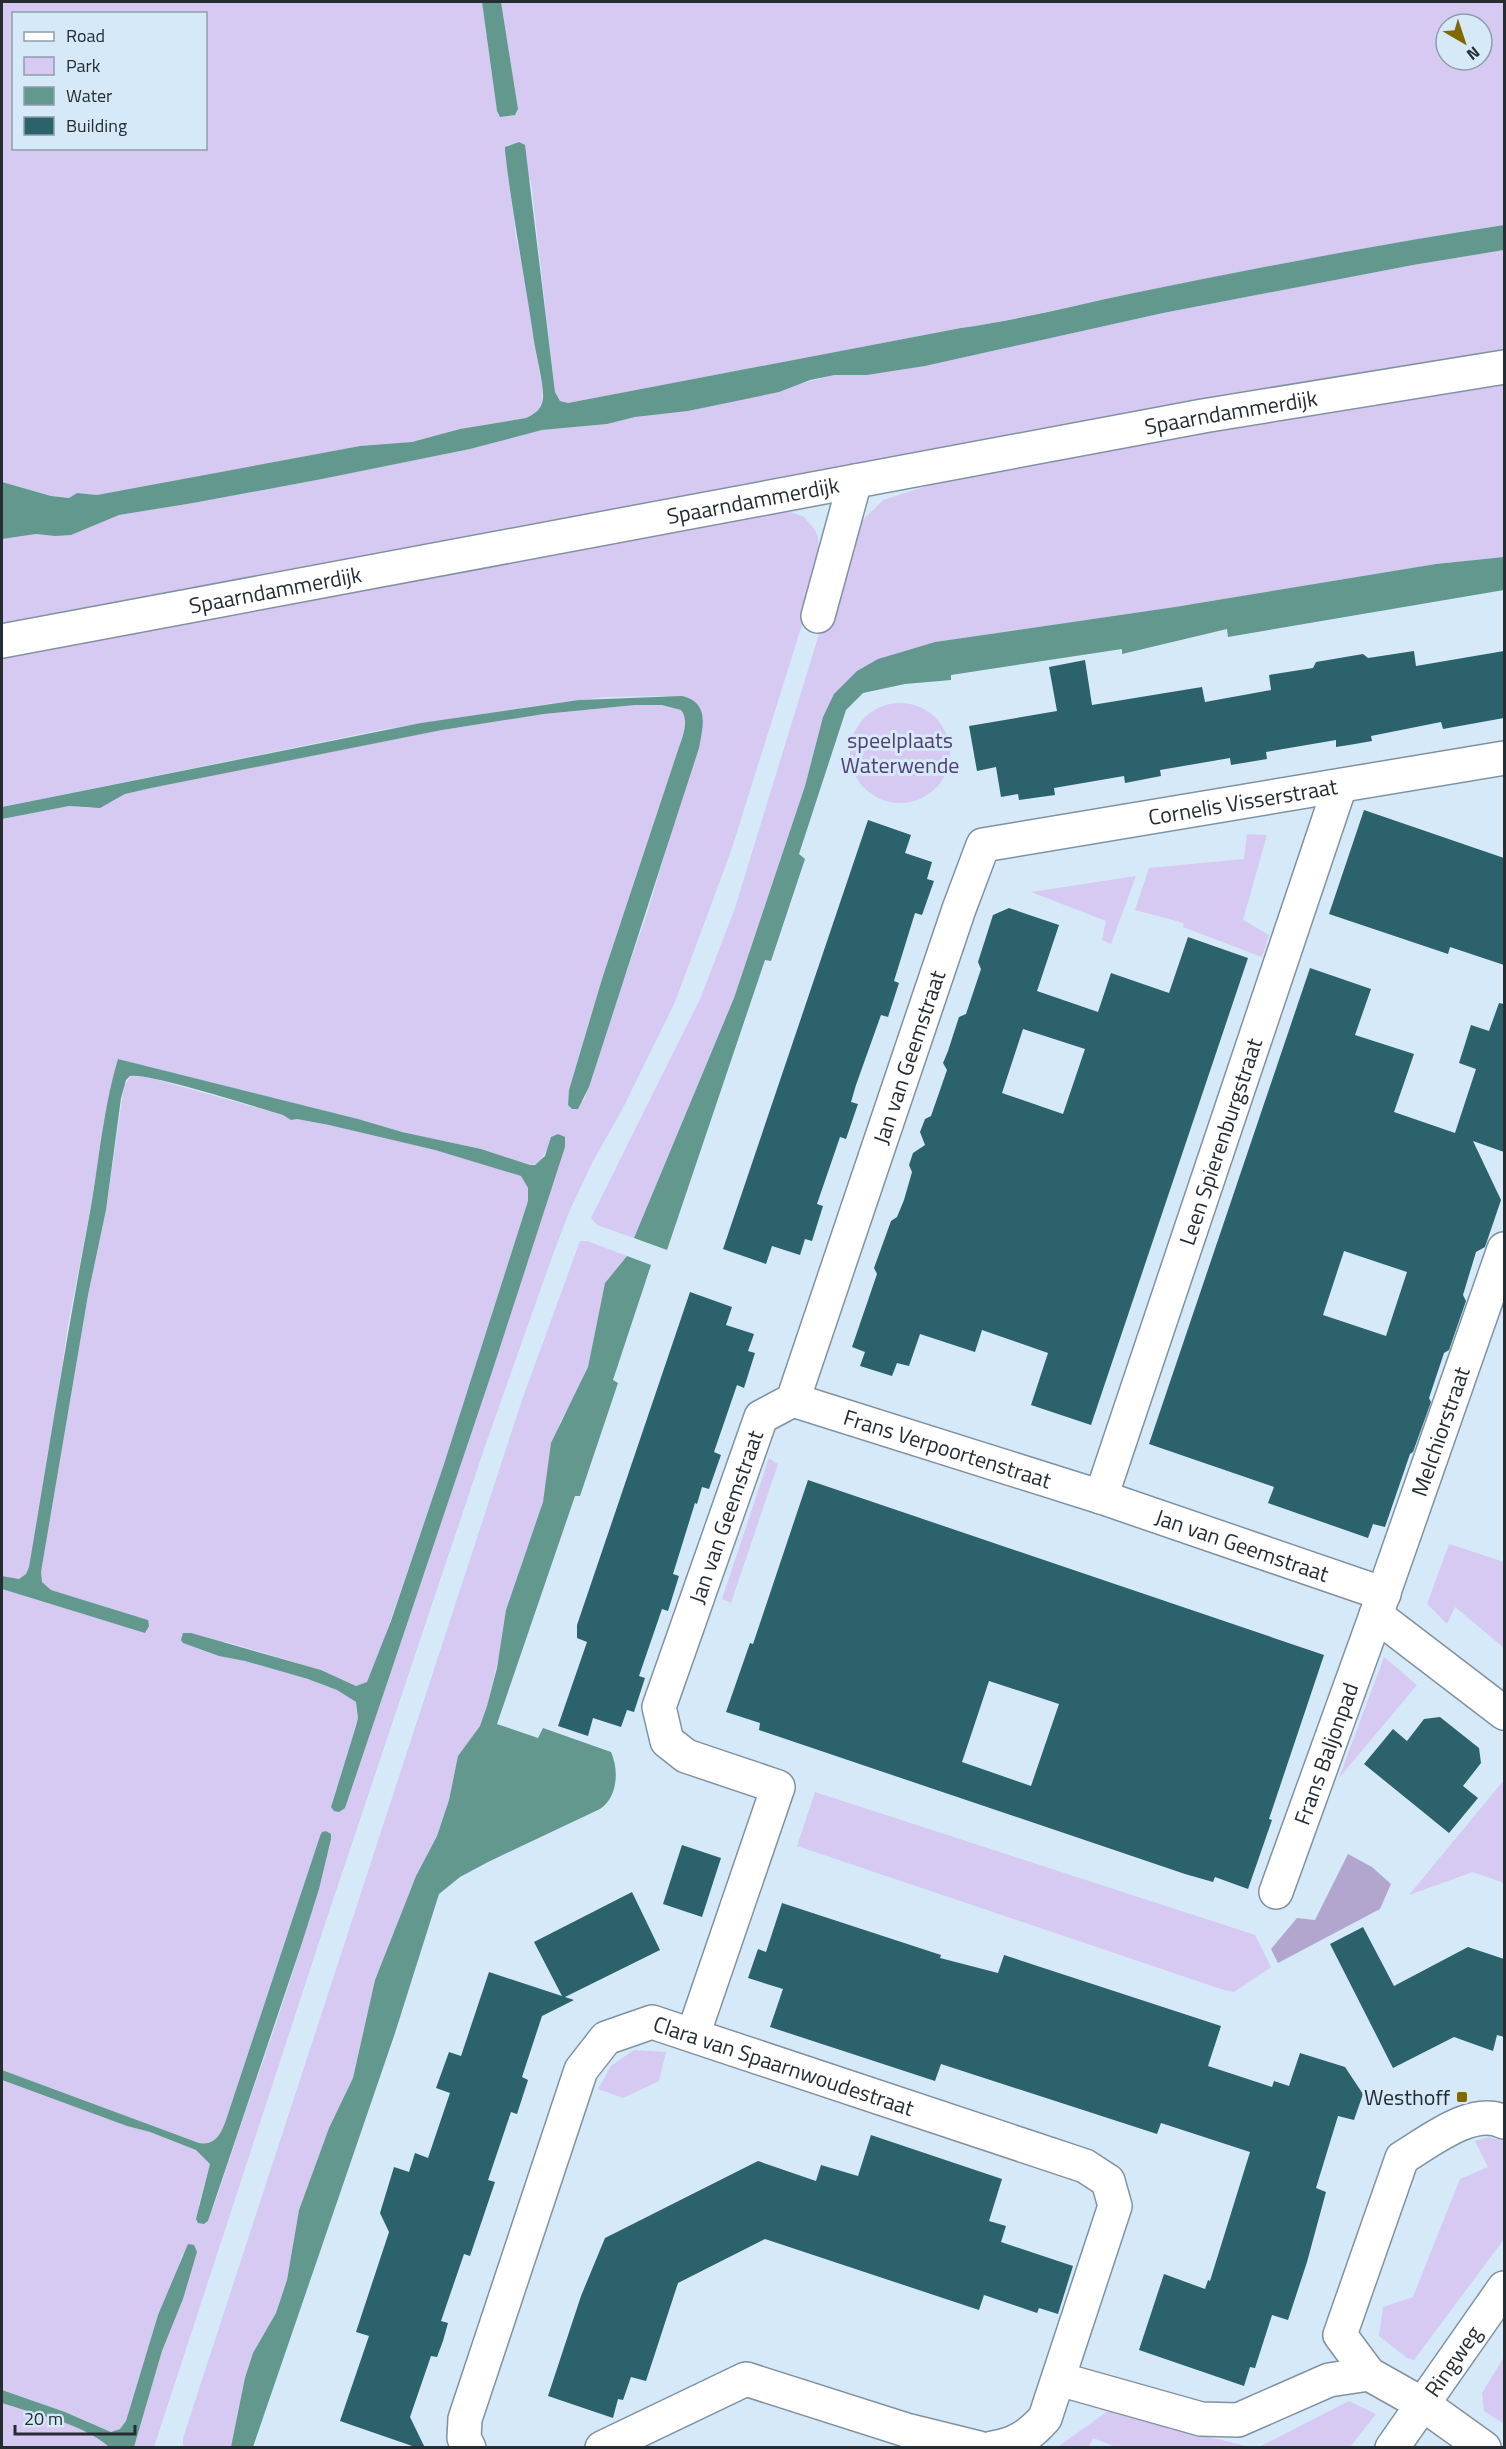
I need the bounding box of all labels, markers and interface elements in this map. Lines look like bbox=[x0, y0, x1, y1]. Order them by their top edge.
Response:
legend bbox=[12, 12, 207, 150]
north arrow bbox=[1434, 12, 1494, 72]
text: Road bbox=[66, 22, 105, 49]
text: N bbox=[1462, 41, 1485, 66]
text: Park bbox=[66, 52, 101, 79]
text: Water bbox=[66, 82, 112, 109]
text: Building bbox=[66, 112, 127, 139]
street label: Spaarndammerdijk bbox=[1142, 381, 1320, 444]
street label: Spaarndammerdijk bbox=[664, 467, 842, 533]
street label: Spaarndammerdijk bbox=[186, 557, 365, 623]
park label: speelplaats Waterwende bbox=[841, 723, 959, 782]
street label: Cornelis Visserstraat bbox=[1146, 769, 1340, 834]
street label: Jan van Geemstraat bbox=[864, 965, 954, 1149]
street label: Leen Spierenburgstraat bbox=[1170, 1033, 1271, 1250]
street label: Melchiorstraat bbox=[1402, 1362, 1479, 1501]
street label: Frans Verpoortenstraat bbox=[839, 1400, 1056, 1497]
street label: Jan van Geemstraat bbox=[680, 1425, 772, 1608]
street label: Jan van Geemstraat bbox=[1151, 1500, 1334, 1591]
street label: Frans Baljonpad bbox=[1285, 1678, 1367, 1830]
street label: Clara van Spaarnwoudestraat bbox=[649, 2007, 919, 2125]
place label: Westhoff bbox=[1364, 2080, 1451, 2114]
marker: Westhoff bbox=[1455, 2090, 1469, 2104]
street label: Ringweg bbox=[1416, 2318, 1490, 2404]
scale bar bbox=[15, 2398, 135, 2436]
text: 20 m bbox=[24, 2405, 63, 2432]

